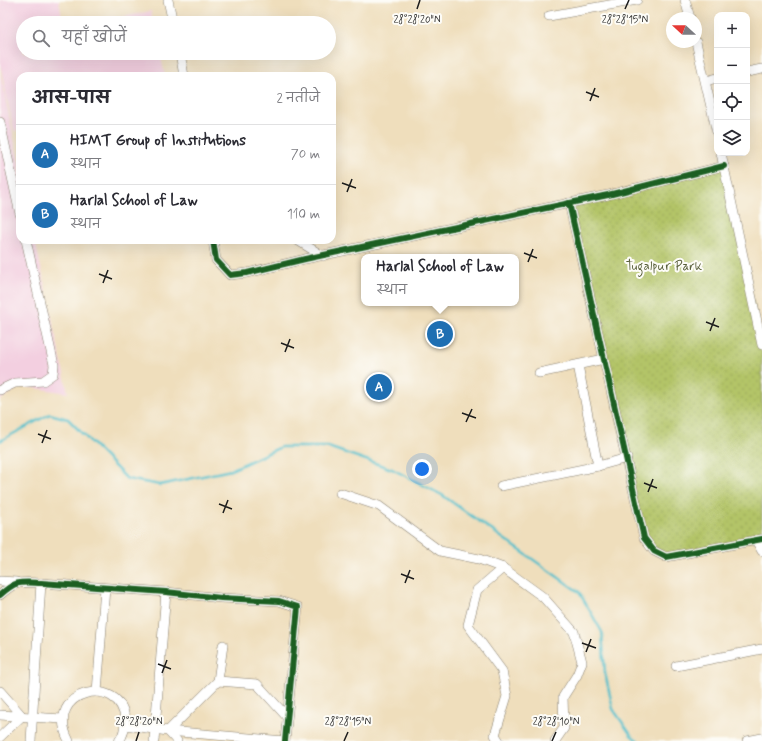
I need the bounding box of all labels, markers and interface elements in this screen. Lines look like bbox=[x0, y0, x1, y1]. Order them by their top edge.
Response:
north arrow bbox=[666, 12, 702, 48]
map controls bbox=[714, 12, 750, 156]
button: + bbox=[714, 12, 750, 48]
text: 28°28'20"N bbox=[393, 13, 441, 27]
text: 28°28'15"N bbox=[602, 13, 649, 27]
search box bbox=[16, 16, 336, 60]
icon: search bbox=[30, 27, 52, 49]
text: यहाँ खोजें bbox=[62, 28, 127, 48]
button: − bbox=[714, 48, 750, 84]
button: locate bbox=[714, 84, 750, 120]
text: आस-पास bbox=[32, 87, 110, 109]
text: 2 नतीजे bbox=[276, 90, 320, 107]
button: layers bbox=[714, 120, 750, 156]
text: HIMT Group of Institutions bbox=[70, 131, 246, 151]
text: A bbox=[41, 146, 49, 163]
text: 70 m bbox=[291, 146, 320, 163]
text: स्थान bbox=[70, 156, 101, 173]
text: Harlal School of Law bbox=[70, 191, 198, 211]
text: B bbox=[41, 206, 49, 223]
text: 110 m bbox=[287, 206, 320, 223]
text: स्थान bbox=[70, 216, 101, 233]
popup bbox=[361, 254, 519, 306]
text: Harlal School of Law bbox=[376, 257, 504, 277]
park label: Tugalpur Park bbox=[626, 258, 703, 277]
text: स्थान bbox=[376, 282, 407, 299]
pin: B bbox=[427, 319, 453, 349]
pin: A bbox=[366, 372, 392, 402]
your location bbox=[412, 459, 432, 479]
text: 28°28'20"N bbox=[115, 715, 163, 729]
text: 28°28'15"N bbox=[325, 715, 372, 729]
text: 28°28'10"N bbox=[533, 715, 580, 729]

